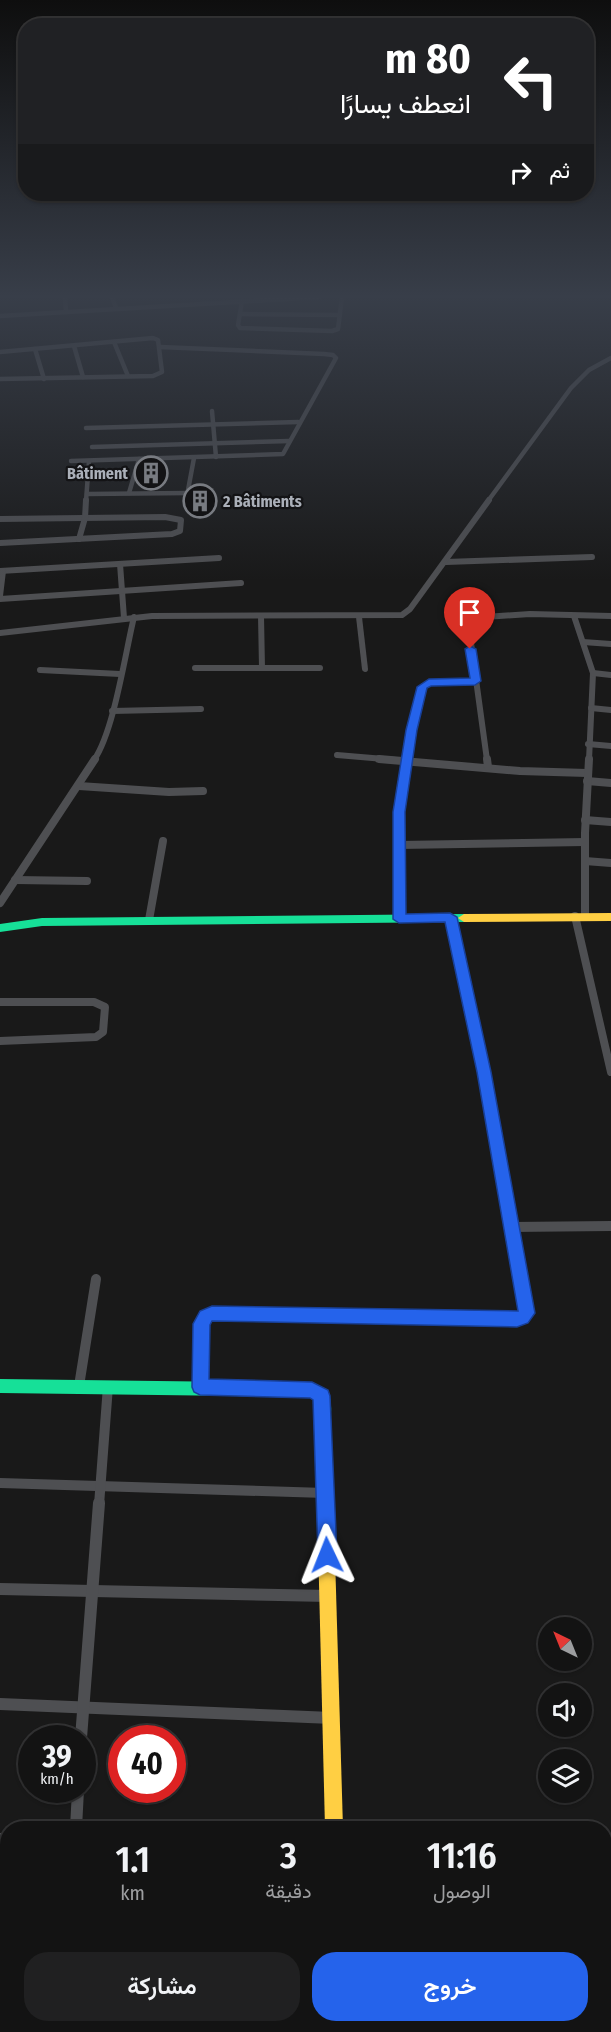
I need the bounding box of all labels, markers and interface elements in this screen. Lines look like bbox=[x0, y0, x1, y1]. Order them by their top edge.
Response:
text: 80 m bbox=[385, 34, 471, 84]
icon: left bbox=[492, 42, 570, 120]
text: انعطف يسارًا bbox=[340, 88, 471, 120]
icon: right bbox=[504, 156, 537, 189]
text: ثم bbox=[549, 157, 570, 184]
building icon: Bâtiment bbox=[133, 455, 169, 491]
place label: Bâtiment bbox=[67, 464, 128, 483]
building icon: 2 Bâtiments bbox=[182, 483, 218, 519]
place label: 2 Bâtiments bbox=[222, 492, 302, 511]
pin bbox=[444, 587, 495, 649]
icon: arrive bbox=[453, 596, 486, 629]
position arrow bbox=[295, 1523, 359, 1587]
north arrow bbox=[538, 1617, 592, 1671]
map controls bbox=[538, 1617, 592, 1803]
button: sound bbox=[538, 1683, 592, 1737]
speed limit sign: 40 bbox=[108, 1725, 186, 1803]
text: 39 bbox=[42, 1739, 72, 1775]
button: layers bbox=[538, 1749, 592, 1803]
text: km/h bbox=[40, 1770, 74, 1788]
text: 3 bbox=[280, 1834, 297, 1878]
text: 11:16 bbox=[427, 1834, 497, 1878]
text: 1.1 bbox=[115, 1838, 150, 1882]
text: دقيقة bbox=[265, 1879, 312, 1903]
text: الوصول bbox=[433, 1879, 491, 1903]
text: km bbox=[120, 1881, 145, 1905]
button: مشاركة bbox=[24, 1952, 300, 2021]
button: خروج bbox=[312, 1952, 588, 2021]

